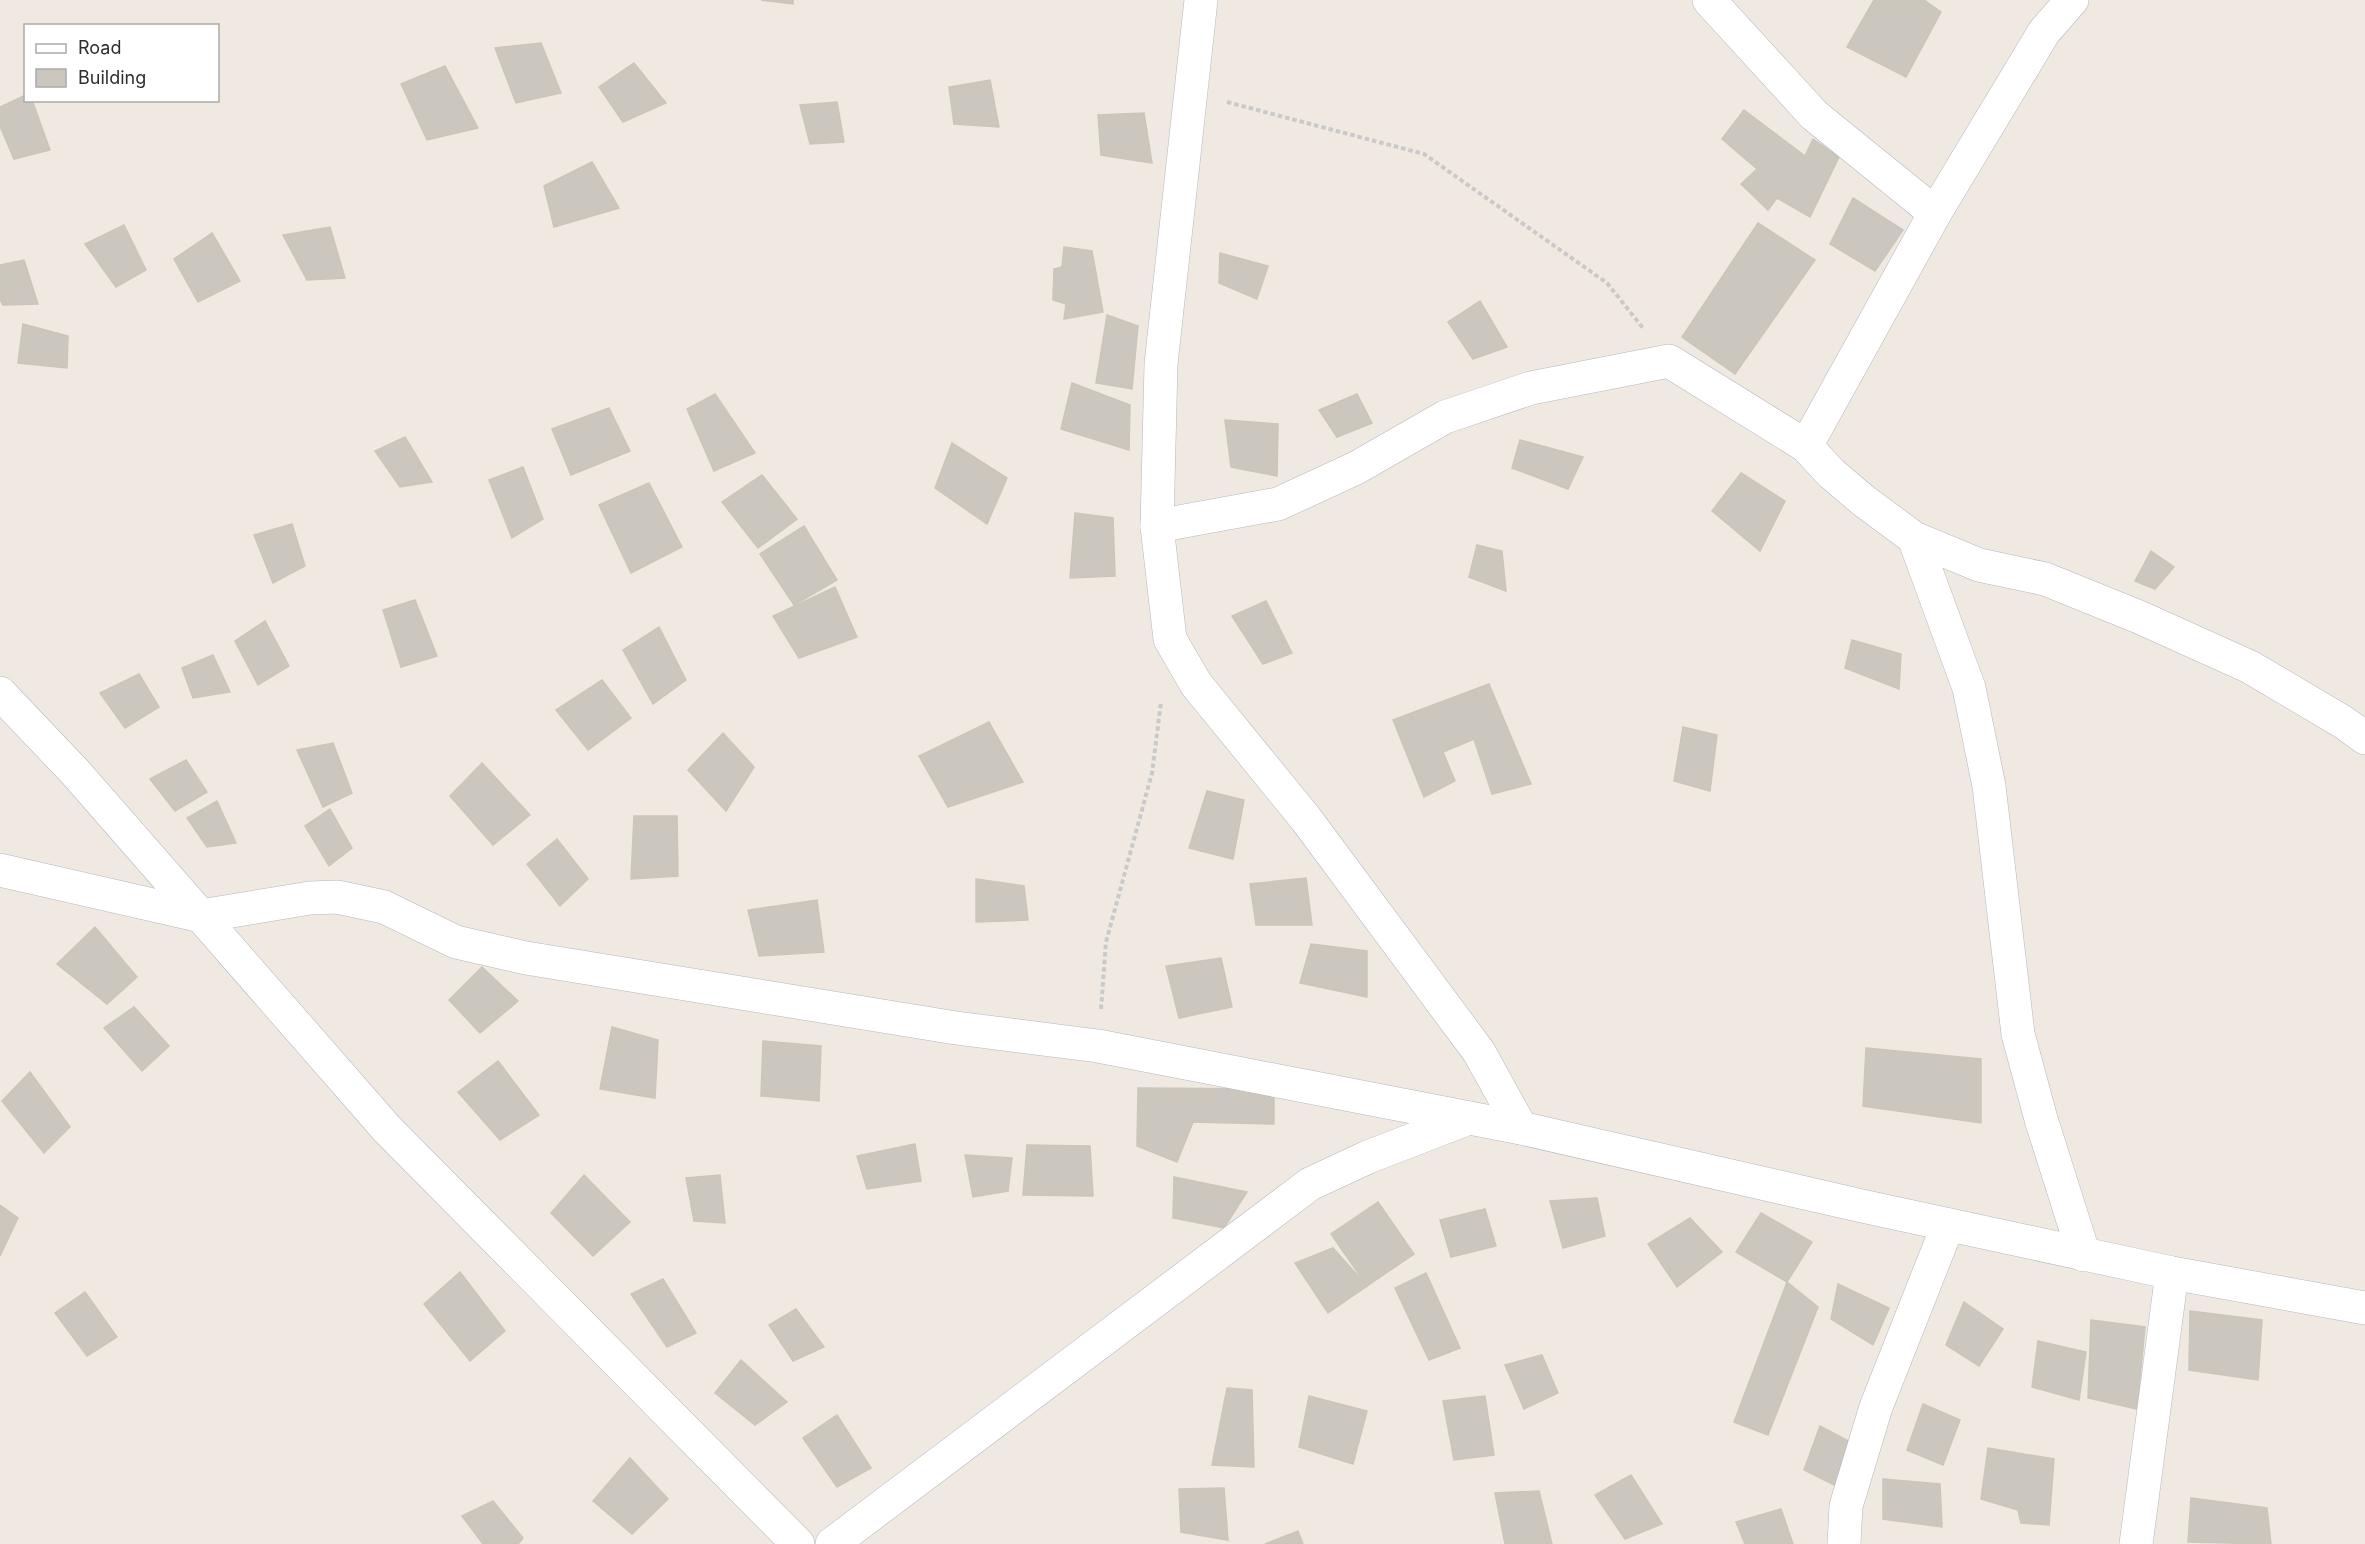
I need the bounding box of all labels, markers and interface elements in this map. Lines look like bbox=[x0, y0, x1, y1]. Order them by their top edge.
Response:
legend bbox=[24, 24, 219, 102]
text: Road bbox=[78, 37, 121, 58]
text: Building bbox=[78, 67, 146, 88]

